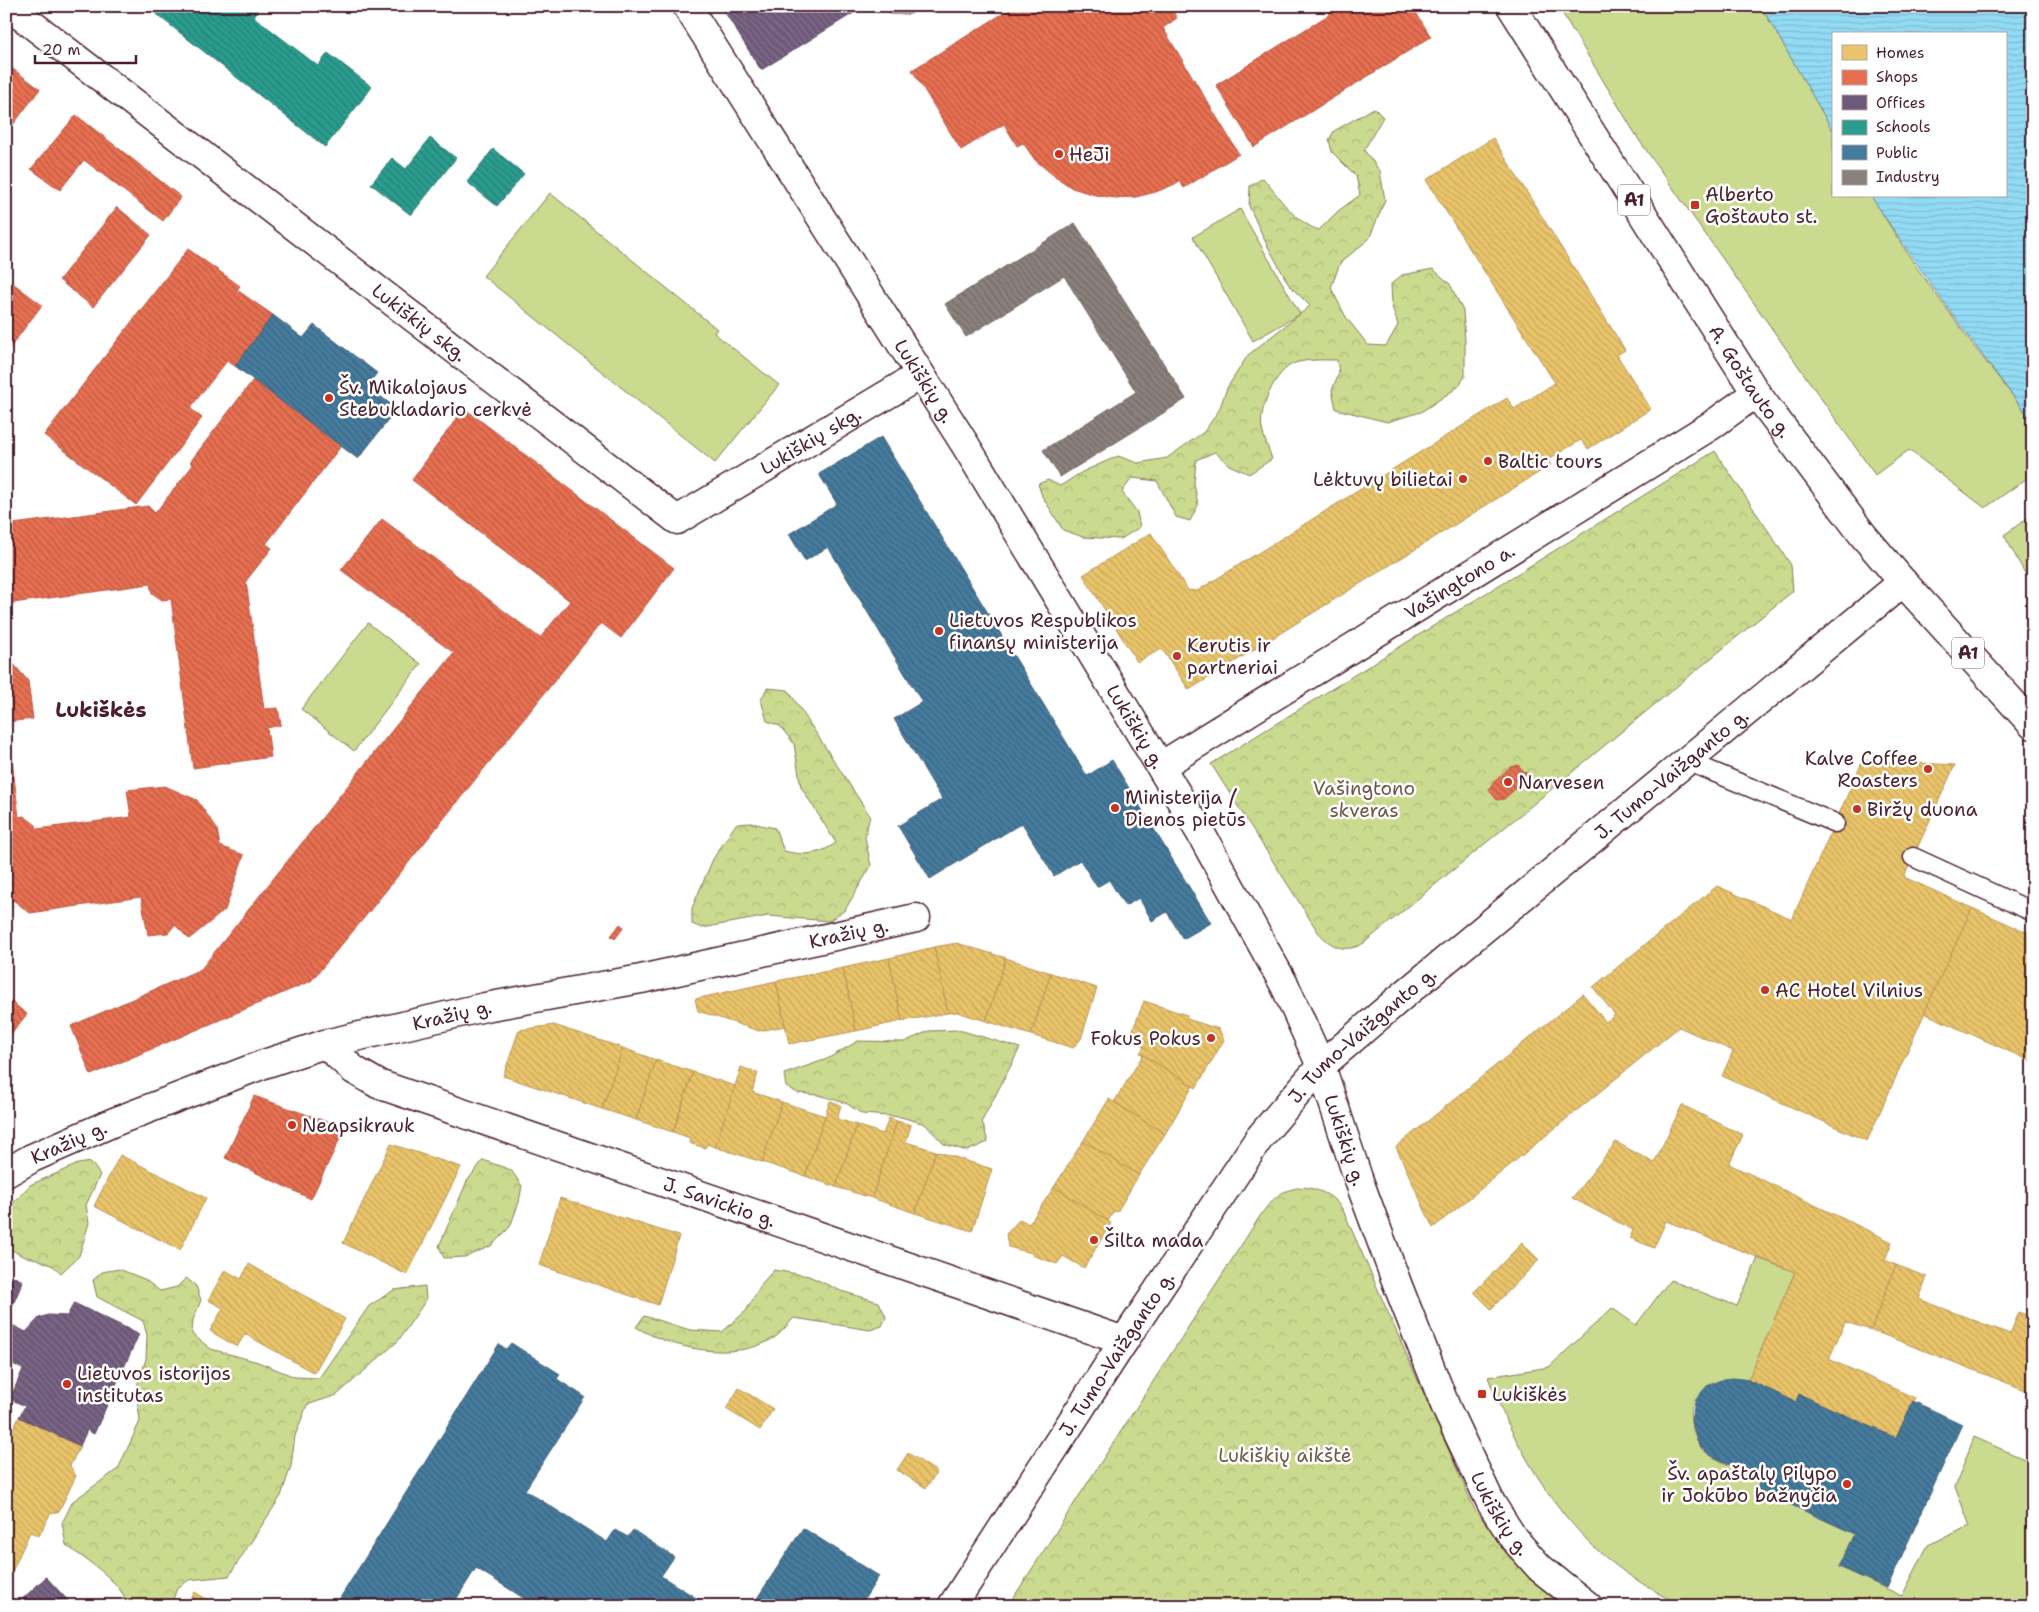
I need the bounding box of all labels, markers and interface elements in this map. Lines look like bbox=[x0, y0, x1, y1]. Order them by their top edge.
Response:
scale bar bbox=[35, 32, 136, 64]
legend bbox=[1832, 32, 2006, 198]
text: 20 m bbox=[42, 40, 81, 60]
text: Homes bbox=[1876, 43, 1924, 63]
text: Shops bbox=[1876, 67, 1918, 87]
text: Offices bbox=[1876, 93, 1925, 113]
text: Schools bbox=[1876, 117, 1931, 137]
place label: HeJi bbox=[1069, 142, 1110, 167]
text: Public bbox=[1876, 143, 1918, 163]
marker: HeJi bbox=[1053, 148, 1065, 160]
text: Industry bbox=[1876, 167, 1940, 187]
place label: Alberto Goštauto st. bbox=[1705, 182, 1817, 229]
road number: A1 bbox=[1618, 184, 1650, 216]
marker: Alberto Goštauto st. bbox=[1689, 199, 1701, 211]
street label: Lukiškių skg. bbox=[367, 278, 472, 367]
street label: A. Goštauto g. bbox=[1703, 320, 1798, 443]
street label: Lukiškių g. bbox=[889, 334, 961, 428]
place label: Šv. Mikalojaus Stebukladario cerkvė bbox=[339, 374, 532, 422]
marker: Šv. Mikalojaus Stebukladario cerkvė bbox=[323, 392, 335, 404]
street label: Lukiškių skg. bbox=[755, 401, 866, 480]
place label: Baltic tours bbox=[1498, 449, 1603, 474]
marker: Baltic tours bbox=[1482, 455, 1494, 467]
place label: Lėktuvų bilietai bbox=[1313, 467, 1453, 492]
marker: Lėktuvų bilietai bbox=[1457, 473, 1469, 485]
street label: Vašingtono a. bbox=[1400, 538, 1519, 625]
place label: Lietuvos Respublikos finansų ministerija bbox=[949, 608, 1137, 655]
marker: Lietuvos Respublikos finansų ministerija bbox=[933, 625, 945, 637]
place label: Kerutis ir partneriai bbox=[1187, 633, 1278, 680]
road number: A1 bbox=[1952, 638, 1984, 668]
marker: Kerutis ir partneriai bbox=[1171, 650, 1183, 662]
street label: Lukiškių g. bbox=[1101, 680, 1171, 773]
district label: Lukiškės bbox=[55, 696, 147, 724]
street label: J. Tumo-Vaižganto g. bbox=[1589, 703, 1753, 845]
place label: Kalve Coffee Roasters bbox=[1805, 746, 1918, 793]
marker: Kalve Coffee Roasters bbox=[1922, 763, 1934, 775]
place label: Narvesen bbox=[1518, 770, 1604, 795]
park label: Vašingtono skveras bbox=[1313, 776, 1415, 823]
marker: Narvesen bbox=[1502, 776, 1514, 788]
place label: Ministerija / Dienos pietūs bbox=[1125, 785, 1246, 832]
place label: Biržų duona bbox=[1867, 797, 1978, 822]
marker: Ministerija / Dienos pietūs bbox=[1109, 802, 1121, 814]
marker: Biržų duona bbox=[1851, 803, 1863, 815]
street label: Kražių g. bbox=[807, 912, 891, 954]
street label: J. Tumo-Vaižganto g. bbox=[1282, 961, 1441, 1108]
place label: AC Hotel Vilnius bbox=[1775, 978, 1923, 1003]
marker: AC Hotel Vilnius bbox=[1759, 984, 1771, 996]
street label: Kražių g. bbox=[410, 994, 494, 1036]
place label: Fokus Pokus bbox=[1090, 1026, 1201, 1051]
marker: Fokus Pokus bbox=[1205, 1032, 1217, 1044]
street label: Lukiškių g. bbox=[1319, 1091, 1372, 1189]
place label: Neapsikrauk bbox=[302, 1113, 415, 1138]
street label: Kražių g. bbox=[27, 1114, 111, 1170]
marker: Neapsikrauk bbox=[286, 1119, 298, 1131]
street label: J. Savickio g. bbox=[660, 1171, 779, 1233]
place label: Šilta mada bbox=[1104, 1227, 1203, 1253]
marker: Šilta mada bbox=[1088, 1234, 1100, 1246]
street label: J. Tumo-Vaižganto g. bbox=[1053, 1266, 1180, 1441]
place label: Lietuvos istorijos institutas bbox=[77, 1361, 231, 1408]
marker: Lietuvos istorijos institutas bbox=[61, 1378, 73, 1390]
place label: Lukiškės bbox=[1492, 1382, 1567, 1407]
marker: Lukiškės bbox=[1476, 1388, 1488, 1400]
park label: Lukiškių aikštė bbox=[1218, 1443, 1352, 1468]
place label: Šv. apaštalų Pilypo ir Jokūbo bažnyčia bbox=[1661, 1460, 1837, 1508]
street label: Lukiškių g. bbox=[1465, 1467, 1535, 1561]
marker: Šv. apaštalų Pilypo ir Jokūbo bažnyčia bbox=[1841, 1478, 1853, 1490]

